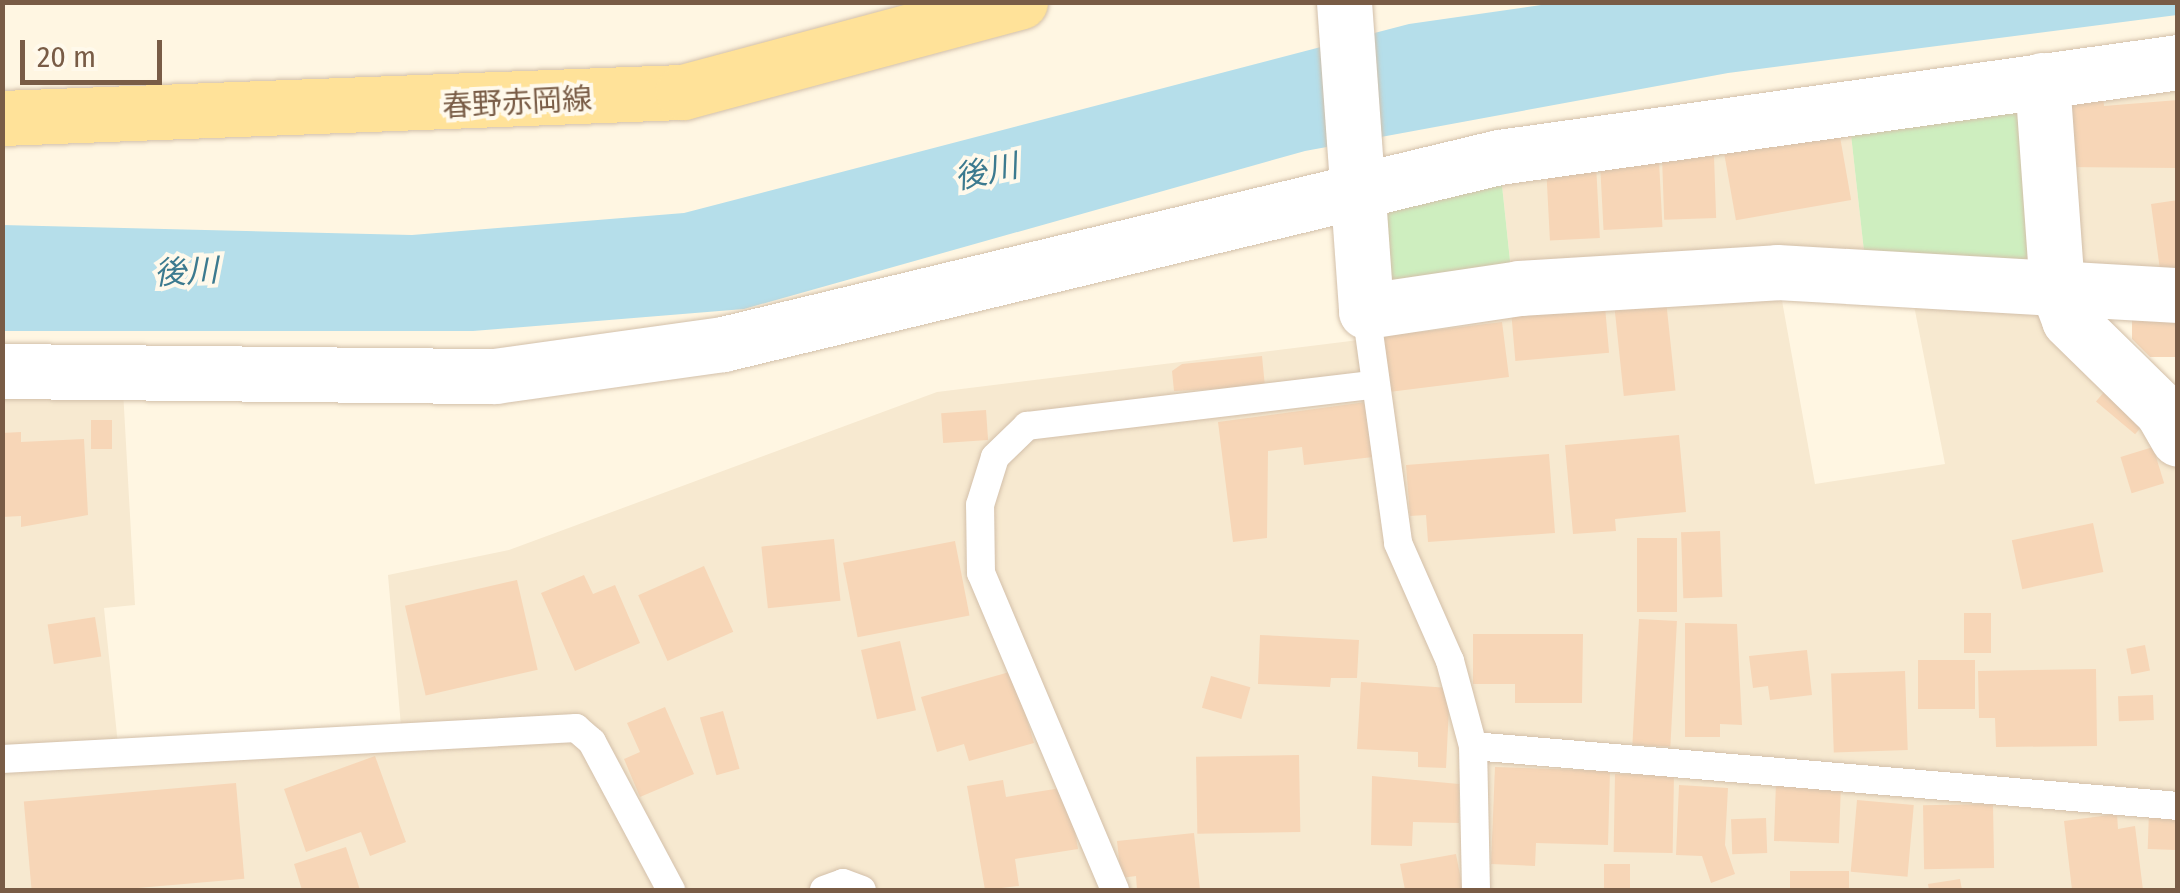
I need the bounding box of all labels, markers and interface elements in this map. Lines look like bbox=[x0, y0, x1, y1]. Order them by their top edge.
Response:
scale bar bbox=[25, 20, 168, 82]
text: 20 m bbox=[37, 39, 96, 75]
street label: 春野赤岡線 bbox=[441, 81, 593, 125]
water label: 後川 bbox=[951, 147, 1021, 197]
water label: 後川 bbox=[153, 251, 219, 293]

